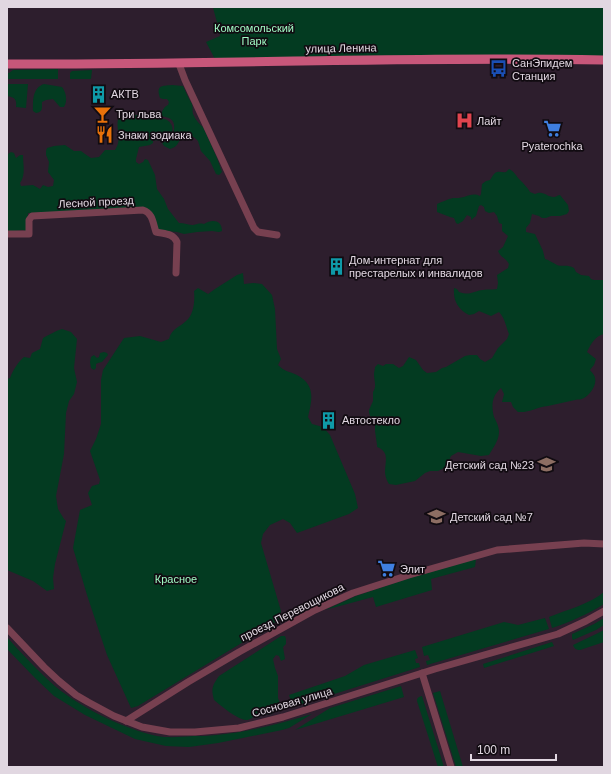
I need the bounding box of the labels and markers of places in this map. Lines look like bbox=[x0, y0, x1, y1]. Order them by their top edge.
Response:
place label: СанЭпидем Станция bbox=[512, 57, 572, 82]
bus stop icon: СанЭпидем Станция bbox=[489, 59, 509, 79]
building icon: АКТВ bbox=[88, 84, 108, 104]
place label: АКТВ bbox=[111, 88, 139, 100]
bar icon: Три льва bbox=[93, 104, 113, 124]
place label: Три льва bbox=[116, 108, 162, 120]
hospital icon: Лайт bbox=[454, 111, 474, 131]
place label: Лайт bbox=[477, 115, 502, 127]
supermarket icon: Pyaterochka bbox=[542, 118, 562, 138]
restaurant icon: Знаки зодиака bbox=[95, 125, 115, 145]
place label: Знаки зодиака bbox=[118, 129, 192, 141]
place label: Pyaterochka bbox=[521, 140, 583, 152]
place label: Дом-интернат для престарелых и инвалидов bbox=[349, 254, 483, 279]
building icon: Дом-интернат для престарелых и инвалидов bbox=[326, 256, 346, 276]
building icon: Автостекло bbox=[319, 410, 339, 430]
place label: Автостекло bbox=[342, 414, 400, 426]
school or university icon: Детский сад №23 bbox=[537, 455, 557, 475]
place label: Детский сад №23 bbox=[445, 459, 534, 471]
school or university icon: Детский сад №7 bbox=[427, 507, 447, 527]
place label: Детский сад №7 bbox=[450, 511, 533, 523]
supermarket icon: Элит bbox=[377, 559, 397, 579]
place label: Элит bbox=[400, 563, 425, 575]

